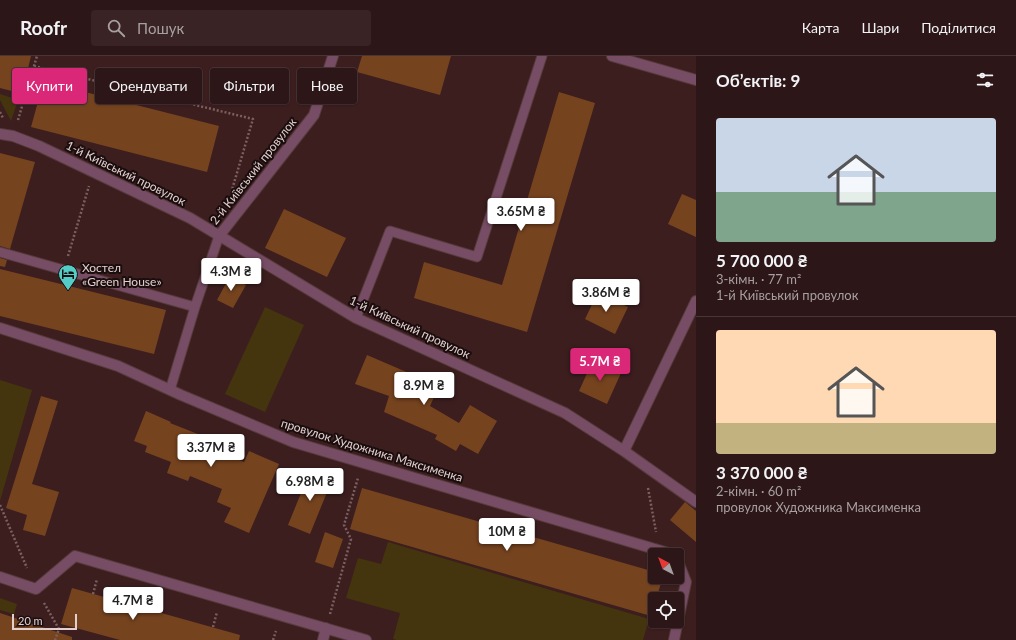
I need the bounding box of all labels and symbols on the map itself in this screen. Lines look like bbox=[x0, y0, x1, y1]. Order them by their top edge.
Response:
street label: 2-й Київський провулок bbox=[207, 114, 300, 227]
street label: 1-й Київський провулок bbox=[64, 137, 189, 209]
pin: 3.65M ₴ bbox=[484, 198, 558, 232]
pin: 4.3M ₴ bbox=[198, 258, 264, 292]
place label: Хостел «Green House» bbox=[82, 260, 162, 289]
hotel icon: Хостел «Green House» bbox=[57, 263, 79, 291]
pin: 3.86M ₴ bbox=[569, 279, 643, 313]
street label: 1-й Київський провулок bbox=[347, 292, 473, 362]
pin: 5.7M ₴ bbox=[567, 348, 633, 382]
pin: 8.9M ₴ bbox=[391, 372, 457, 406]
street label: провулок Художника Максименка bbox=[279, 415, 465, 485]
pin: 3.37M ₴ bbox=[174, 434, 248, 468]
pin: 6.98M ₴ bbox=[273, 468, 347, 502]
pin: 10M ₴ bbox=[479, 518, 535, 552]
north arrow bbox=[648, 548, 684, 584]
pin: 4.7M ₴ bbox=[100, 587, 166, 621]
scale bar bbox=[12, 612, 77, 631]

